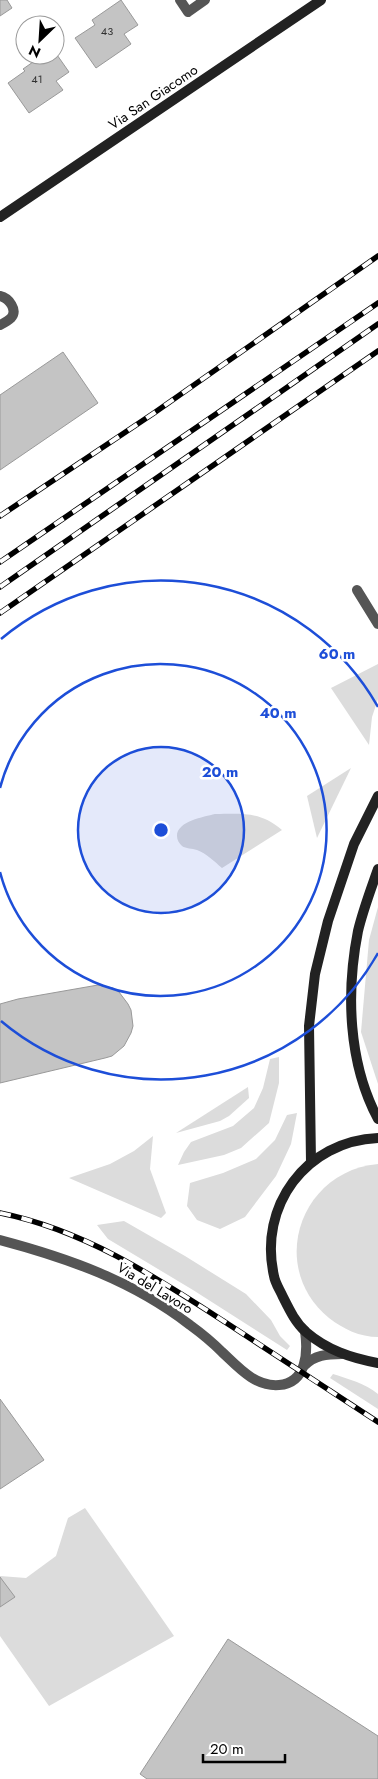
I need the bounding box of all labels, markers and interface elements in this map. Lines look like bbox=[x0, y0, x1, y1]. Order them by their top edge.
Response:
north arrow bbox=[15, 15, 65, 65]
house number: 43 bbox=[101, 23, 113, 39]
text: N bbox=[25, 40, 44, 63]
street label: Via San Giacomo bbox=[104, 59, 202, 134]
house number: 41 bbox=[31, 71, 43, 87]
text: 60 m bbox=[319, 643, 355, 665]
text: 40 m bbox=[259, 702, 297, 724]
text: 20 m bbox=[202, 761, 238, 783]
centre of rings bbox=[152, 821, 170, 839]
street label: Via del Lavoro bbox=[113, 1257, 197, 1319]
scale bar bbox=[203, 1732, 286, 1764]
text: 20 m bbox=[210, 1738, 244, 1760]

